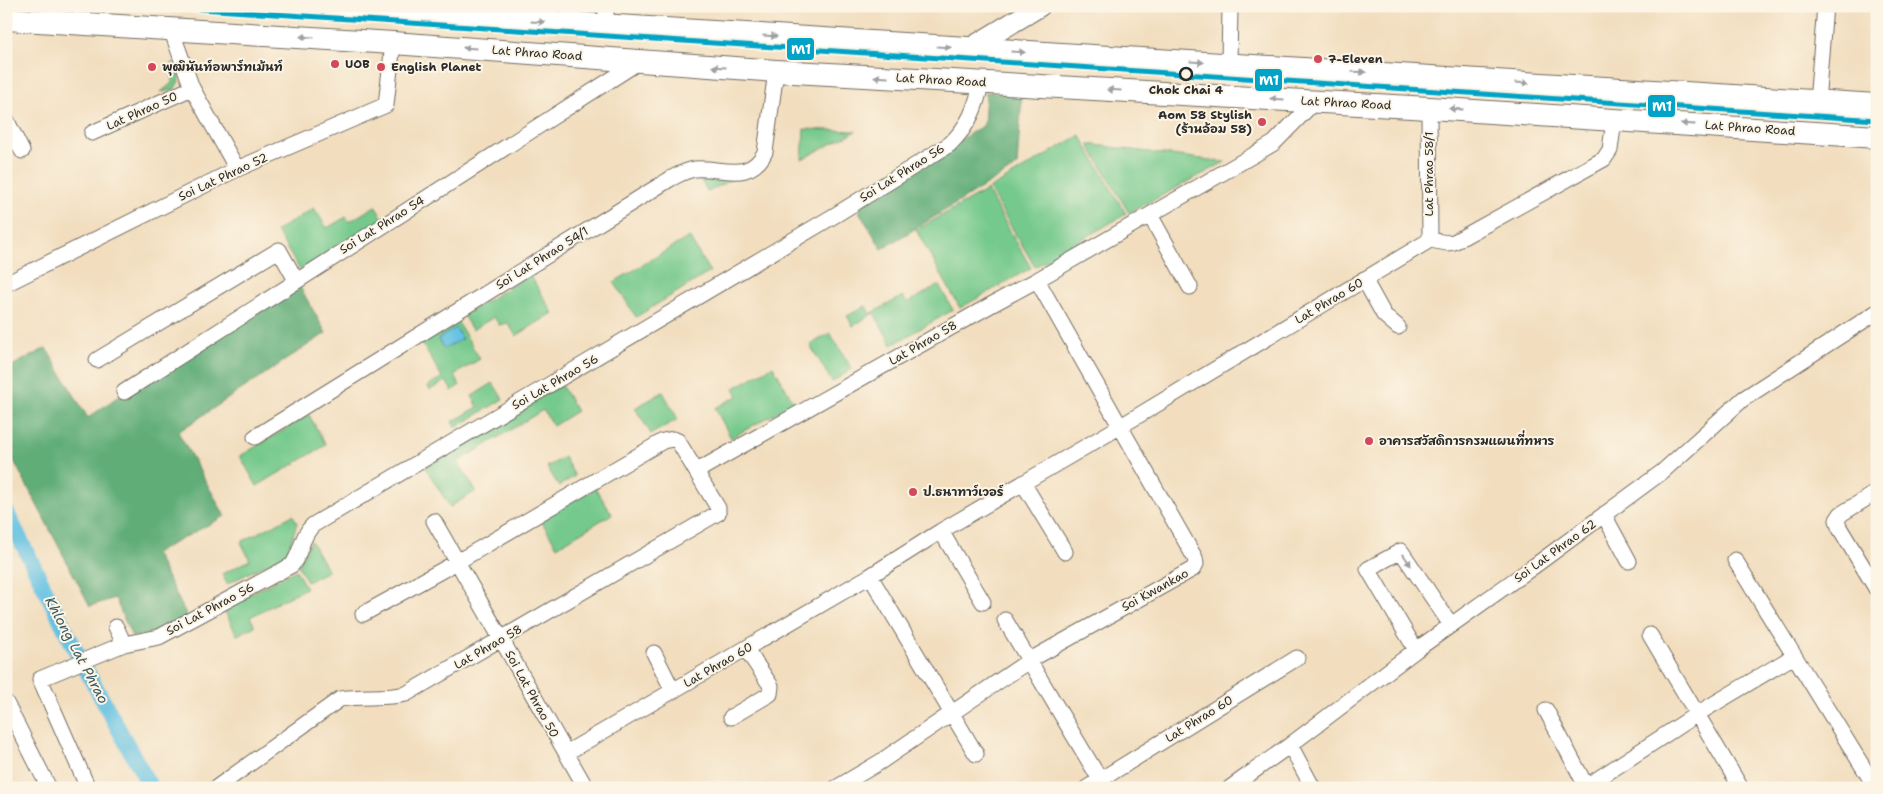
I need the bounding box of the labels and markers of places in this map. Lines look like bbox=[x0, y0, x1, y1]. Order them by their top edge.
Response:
place label: 7-Eleven bbox=[1328, 51, 1383, 67]
marker: 7-Eleven bbox=[1312, 53, 1324, 65]
place label: UOB bbox=[345, 56, 370, 72]
marker: UOB bbox=[329, 58, 341, 70]
place label: พุฒินันท์อพาร์ทเม้นท์ bbox=[162, 59, 283, 76]
place label: English Planet bbox=[391, 59, 482, 75]
marker: พุฒินันท์อพาร์ทเม้นท์ bbox=[146, 61, 158, 73]
marker: English Planet bbox=[375, 61, 387, 73]
marker: Chok Chai 4 bbox=[1179, 67, 1193, 81]
place label: Chok Chai 4 bbox=[1149, 82, 1224, 98]
place label: Aom 58 Stylish (ร้านอ้อม 58) bbox=[1158, 107, 1252, 137]
marker: Aom 58 Stylish (ร้านอ้อม 58) bbox=[1256, 116, 1268, 128]
place label: อาคารสวัสดิการกรมแผนที่ทหาร bbox=[1379, 430, 1555, 449]
marker: อาคารสวัสดิการกรมแผนที่ทหาร bbox=[1363, 435, 1375, 447]
place label: ป.ธนาทาว์เวอร์ bbox=[923, 484, 1004, 500]
marker: ป.ธนาทาว์เวอร์ bbox=[907, 486, 919, 498]

